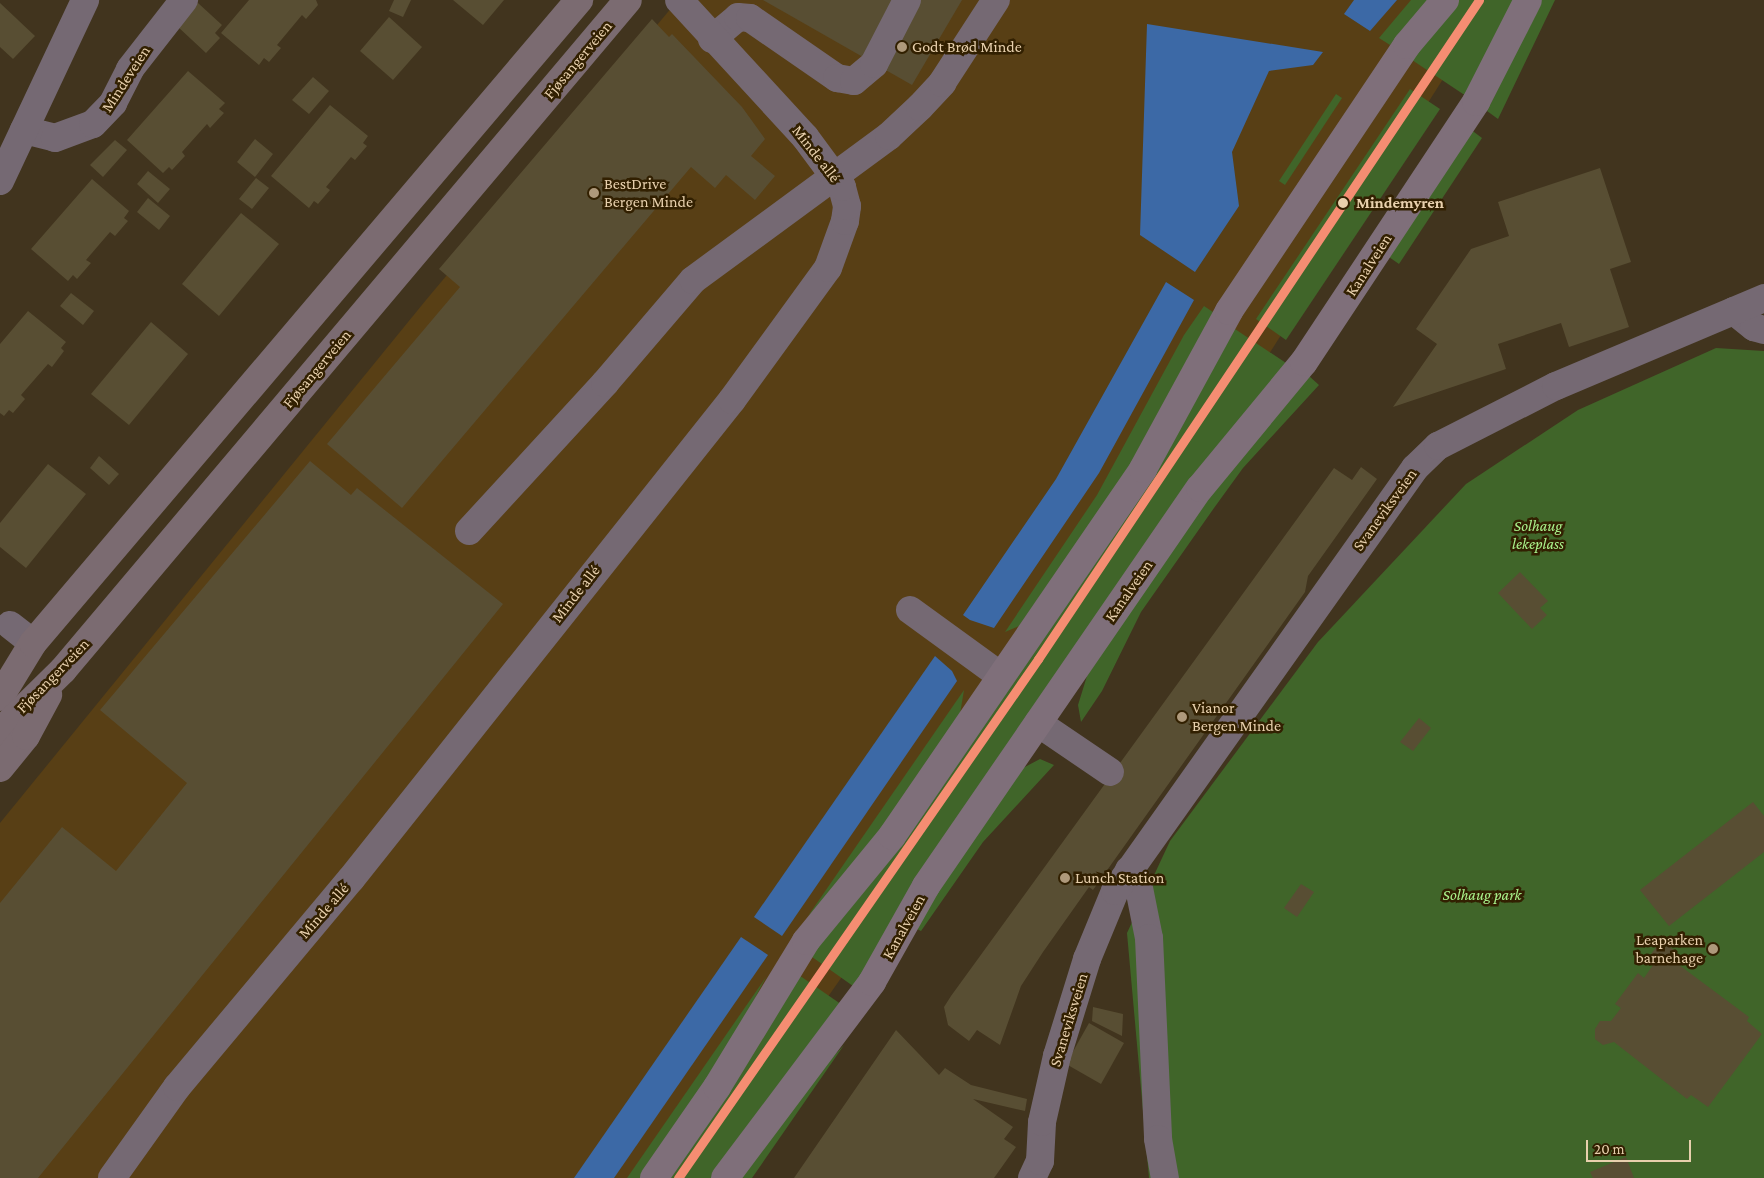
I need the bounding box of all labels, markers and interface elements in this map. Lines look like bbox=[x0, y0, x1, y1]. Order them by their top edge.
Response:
street label: Fjøsangerveien bbox=[540, 17, 616, 103]
place label: Godt Brød Minde bbox=[912, 37, 1022, 57]
marker: Godt Brød Minde bbox=[896, 41, 908, 53]
street label: Mindeveien bbox=[97, 42, 155, 116]
street label: Minde allé bbox=[788, 122, 844, 186]
place label: BestDrive Bergen Minde bbox=[604, 174, 693, 212]
marker: BestDrive Bergen Minde bbox=[588, 187, 600, 199]
place label: Mindemyren bbox=[1356, 193, 1444, 213]
marker: Mindemyren bbox=[1334, 194, 1352, 212]
street label: Kanalveien bbox=[1342, 230, 1396, 300]
street label: Fjøsangerveien bbox=[279, 326, 355, 412]
street label: Svaneviksveien bbox=[1349, 465, 1421, 555]
park label: Solhaug lekeplass bbox=[1512, 516, 1564, 554]
street label: Kanalveien bbox=[1101, 557, 1157, 625]
street label: Minde allé bbox=[548, 562, 604, 626]
street label: Fjøsangerveien bbox=[13, 635, 93, 717]
place label: Vianor Bergen Minde bbox=[1192, 698, 1281, 736]
marker: Vianor Bergen Minde bbox=[1176, 711, 1188, 723]
place label: Lunch Station bbox=[1075, 868, 1164, 888]
marker: Lunch Station bbox=[1059, 872, 1071, 884]
street label: Minde allé bbox=[295, 879, 353, 943]
park label: Solhaug park bbox=[1442, 885, 1522, 905]
street label: Kanalveien bbox=[878, 891, 930, 963]
place label: Leaparken barnehage bbox=[1635, 930, 1703, 968]
marker: Leaparken barnehage bbox=[1707, 943, 1719, 955]
street label: Svaneviksveien bbox=[1046, 971, 1092, 1069]
scale bar bbox=[1589, 1130, 1694, 1162]
text: 20 m bbox=[1594, 1141, 1625, 1157]

